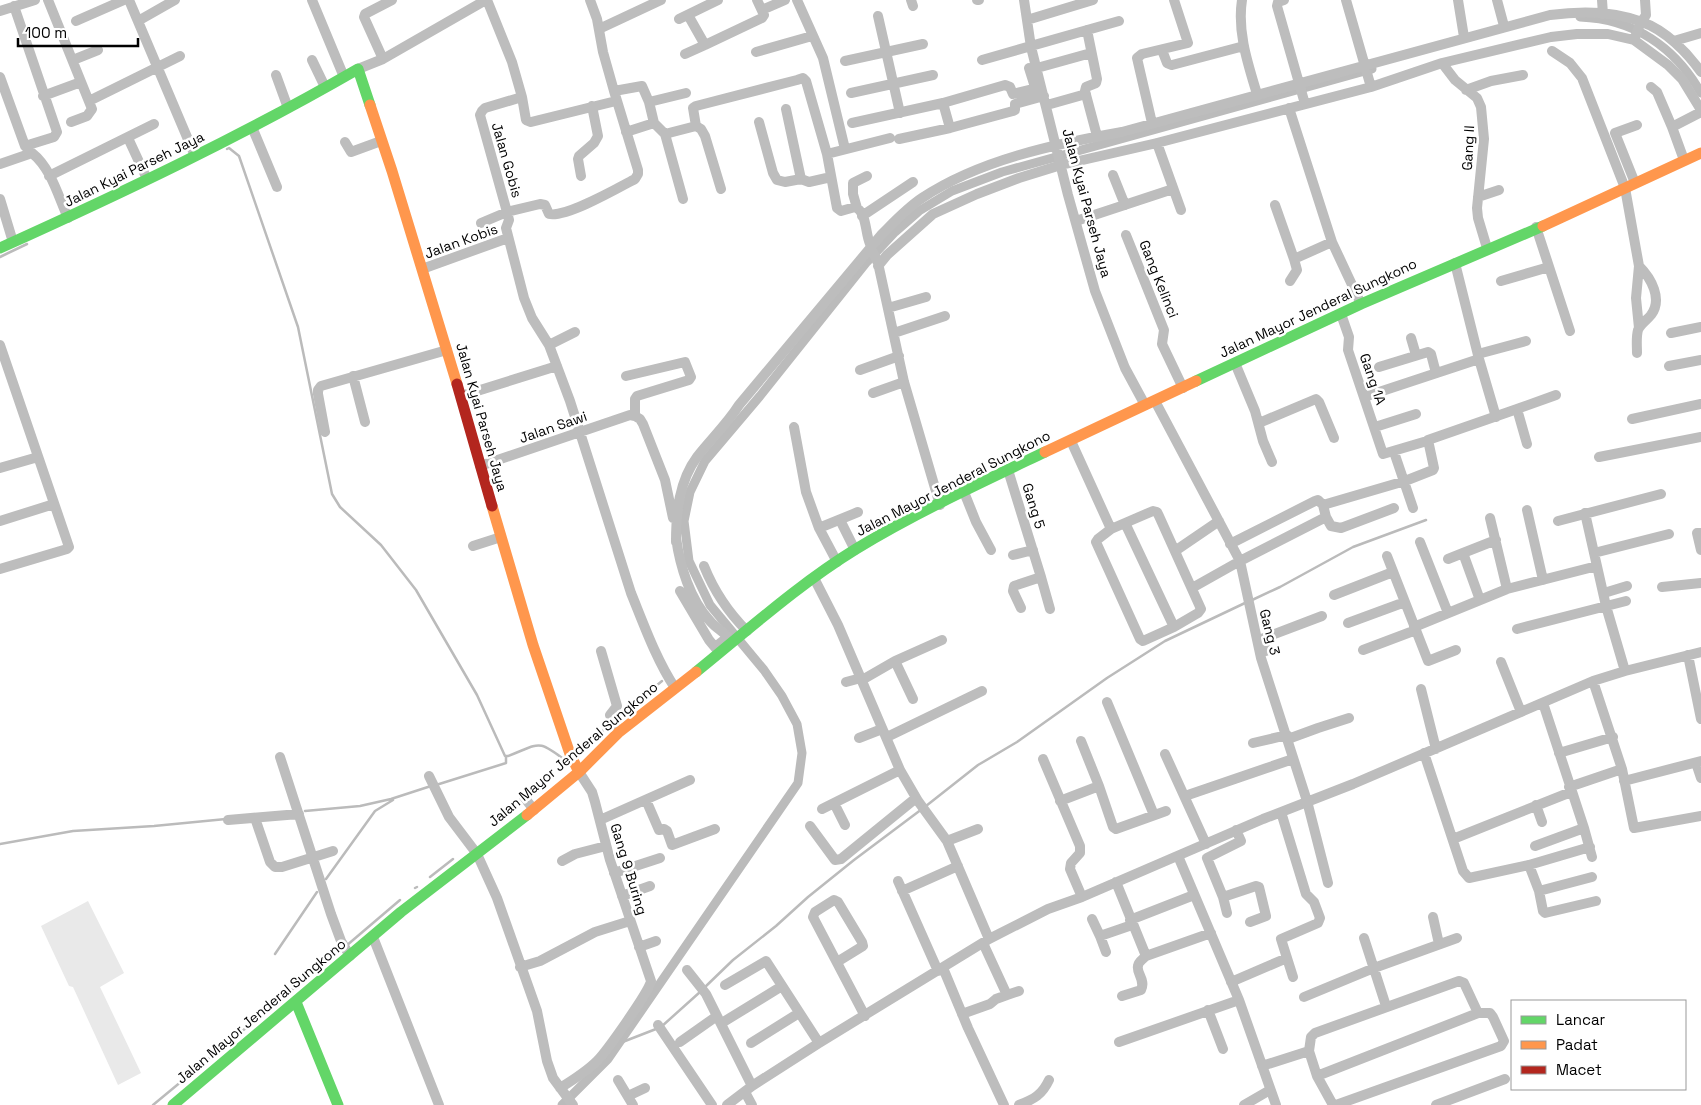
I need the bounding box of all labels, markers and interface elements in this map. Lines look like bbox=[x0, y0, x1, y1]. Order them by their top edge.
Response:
scale bar bbox=[18, 15, 138, 47]
text: 100 m bbox=[25, 23, 67, 42]
street label: Jalan Gobis bbox=[488, 120, 526, 200]
street label: Gang II bbox=[1458, 125, 1478, 171]
street label: Jalan Kyai Parseh Jaya bbox=[61, 127, 207, 211]
street label: Jalan Kyai Parseh Jaya bbox=[1058, 127, 1116, 279]
street label: Jalan Kobis bbox=[422, 219, 500, 263]
street label: Gang Kelinci bbox=[1135, 237, 1183, 321]
street label: Jalan Mayor Jenderal Sungkono bbox=[1216, 254, 1420, 362]
street label: Jalan Kyai Parseh Jaya bbox=[452, 341, 512, 493]
street label: Gang 1A bbox=[1356, 351, 1390, 407]
street label: Jalan Sawi bbox=[517, 407, 589, 447]
street label: Jalan Mayor Jenderal Sungkono bbox=[853, 426, 1053, 540]
street label: Gang 5 bbox=[1019, 481, 1049, 531]
street label: Gang 3 bbox=[1256, 607, 1284, 657]
street label: Jalan Mayor Jenderal Sungkono bbox=[485, 678, 661, 830]
street label: Gang 9 Buring bbox=[607, 821, 651, 917]
street label: Jalan Mayor Jenderal Sungkono bbox=[173, 935, 349, 1087]
legend bbox=[1511, 1000, 1686, 1090]
text: Lancar bbox=[1556, 1010, 1606, 1029]
text: Padat bbox=[1556, 1035, 1598, 1054]
text: Macet bbox=[1556, 1060, 1602, 1079]

